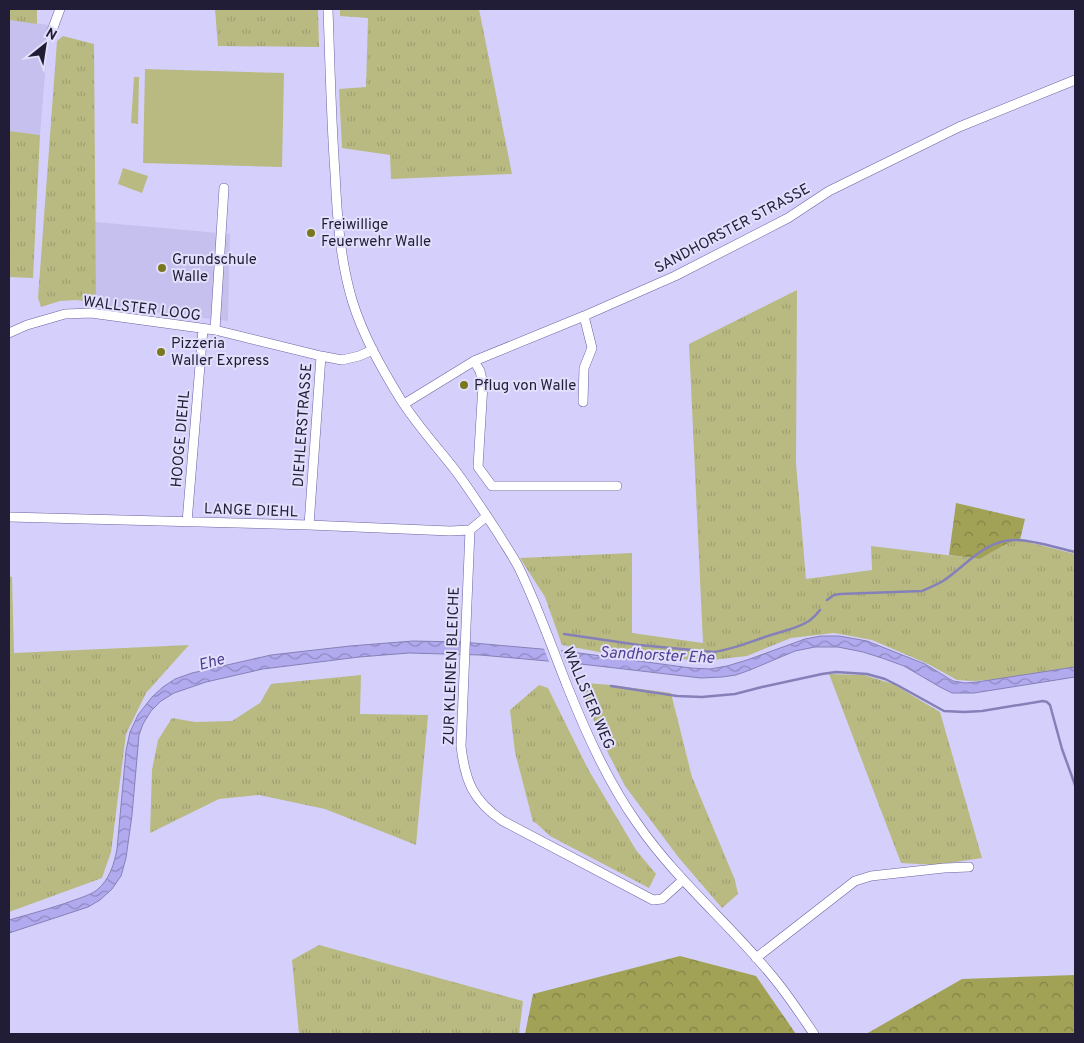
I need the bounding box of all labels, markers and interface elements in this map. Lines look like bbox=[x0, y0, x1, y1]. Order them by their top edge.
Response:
north arrow bbox=[20, 20, 70, 70]
text: N bbox=[42, 25, 59, 45]
street label: SANDHORSTER STRASSE bbox=[652, 180, 814, 279]
place label: Freiwillige Feuerwehr Walle bbox=[321, 216, 431, 252]
marker: Freiwillige Feuerwehr Walle bbox=[305, 227, 317, 239]
place label: Grundschule Walle bbox=[172, 251, 257, 287]
marker: Grundschule Walle bbox=[156, 262, 168, 274]
street label: WALLSTER LOOG bbox=[82, 293, 202, 326]
place label: Pizzeria Waller Express bbox=[171, 335, 269, 371]
marker: Pizzeria Waller Express bbox=[155, 346, 167, 358]
street label: DIEHLERSTRASSE bbox=[290, 362, 317, 488]
place label: Pflug von Walle bbox=[474, 377, 576, 396]
marker: Pflug von Walle bbox=[458, 379, 470, 391]
street label: HOOGE DIEHL bbox=[168, 390, 195, 488]
street label: LANGE DIEHL bbox=[204, 500, 298, 523]
street label: ZUR KLEINEN BLEICHE bbox=[440, 586, 465, 746]
water label: Sandhorster Ehe bbox=[599, 643, 716, 669]
street label: WALLSTER WEG bbox=[558, 645, 618, 753]
water label: Ehe bbox=[196, 650, 227, 676]

